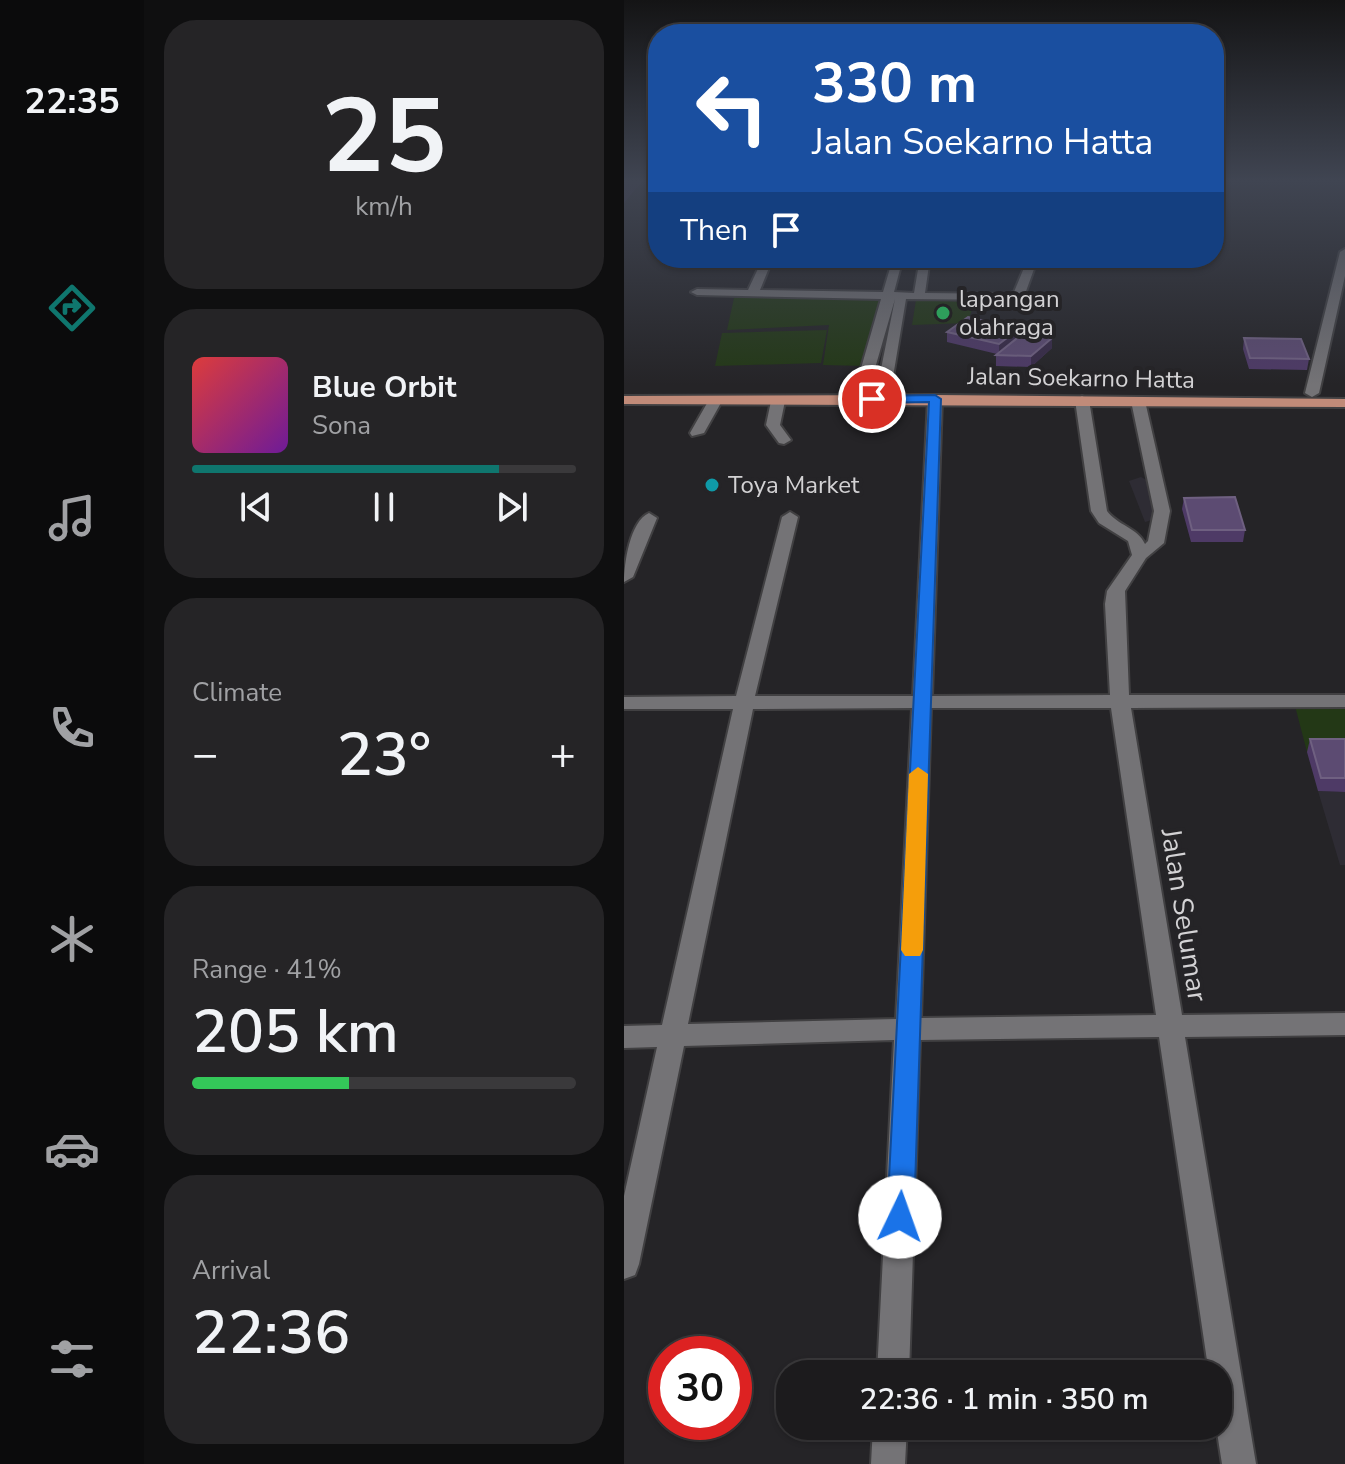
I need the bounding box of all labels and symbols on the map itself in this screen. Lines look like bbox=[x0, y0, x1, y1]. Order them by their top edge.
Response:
place label: lapangan olahraga bbox=[959, 283, 1060, 343]
marker: lapangan olahraga bbox=[934, 304, 952, 322]
street label: Jalan Soekarno Hatta bbox=[966, 360, 1195, 396]
pin bbox=[838, 365, 906, 433]
place label: Toya Market bbox=[728, 469, 860, 501]
marker: Toya Market bbox=[703, 476, 721, 494]
street label: Jalan Selumar bbox=[1151, 825, 1216, 1004]
position arrow bbox=[858, 1175, 942, 1259]
speed limit sign: 30 bbox=[648, 1336, 752, 1440]

